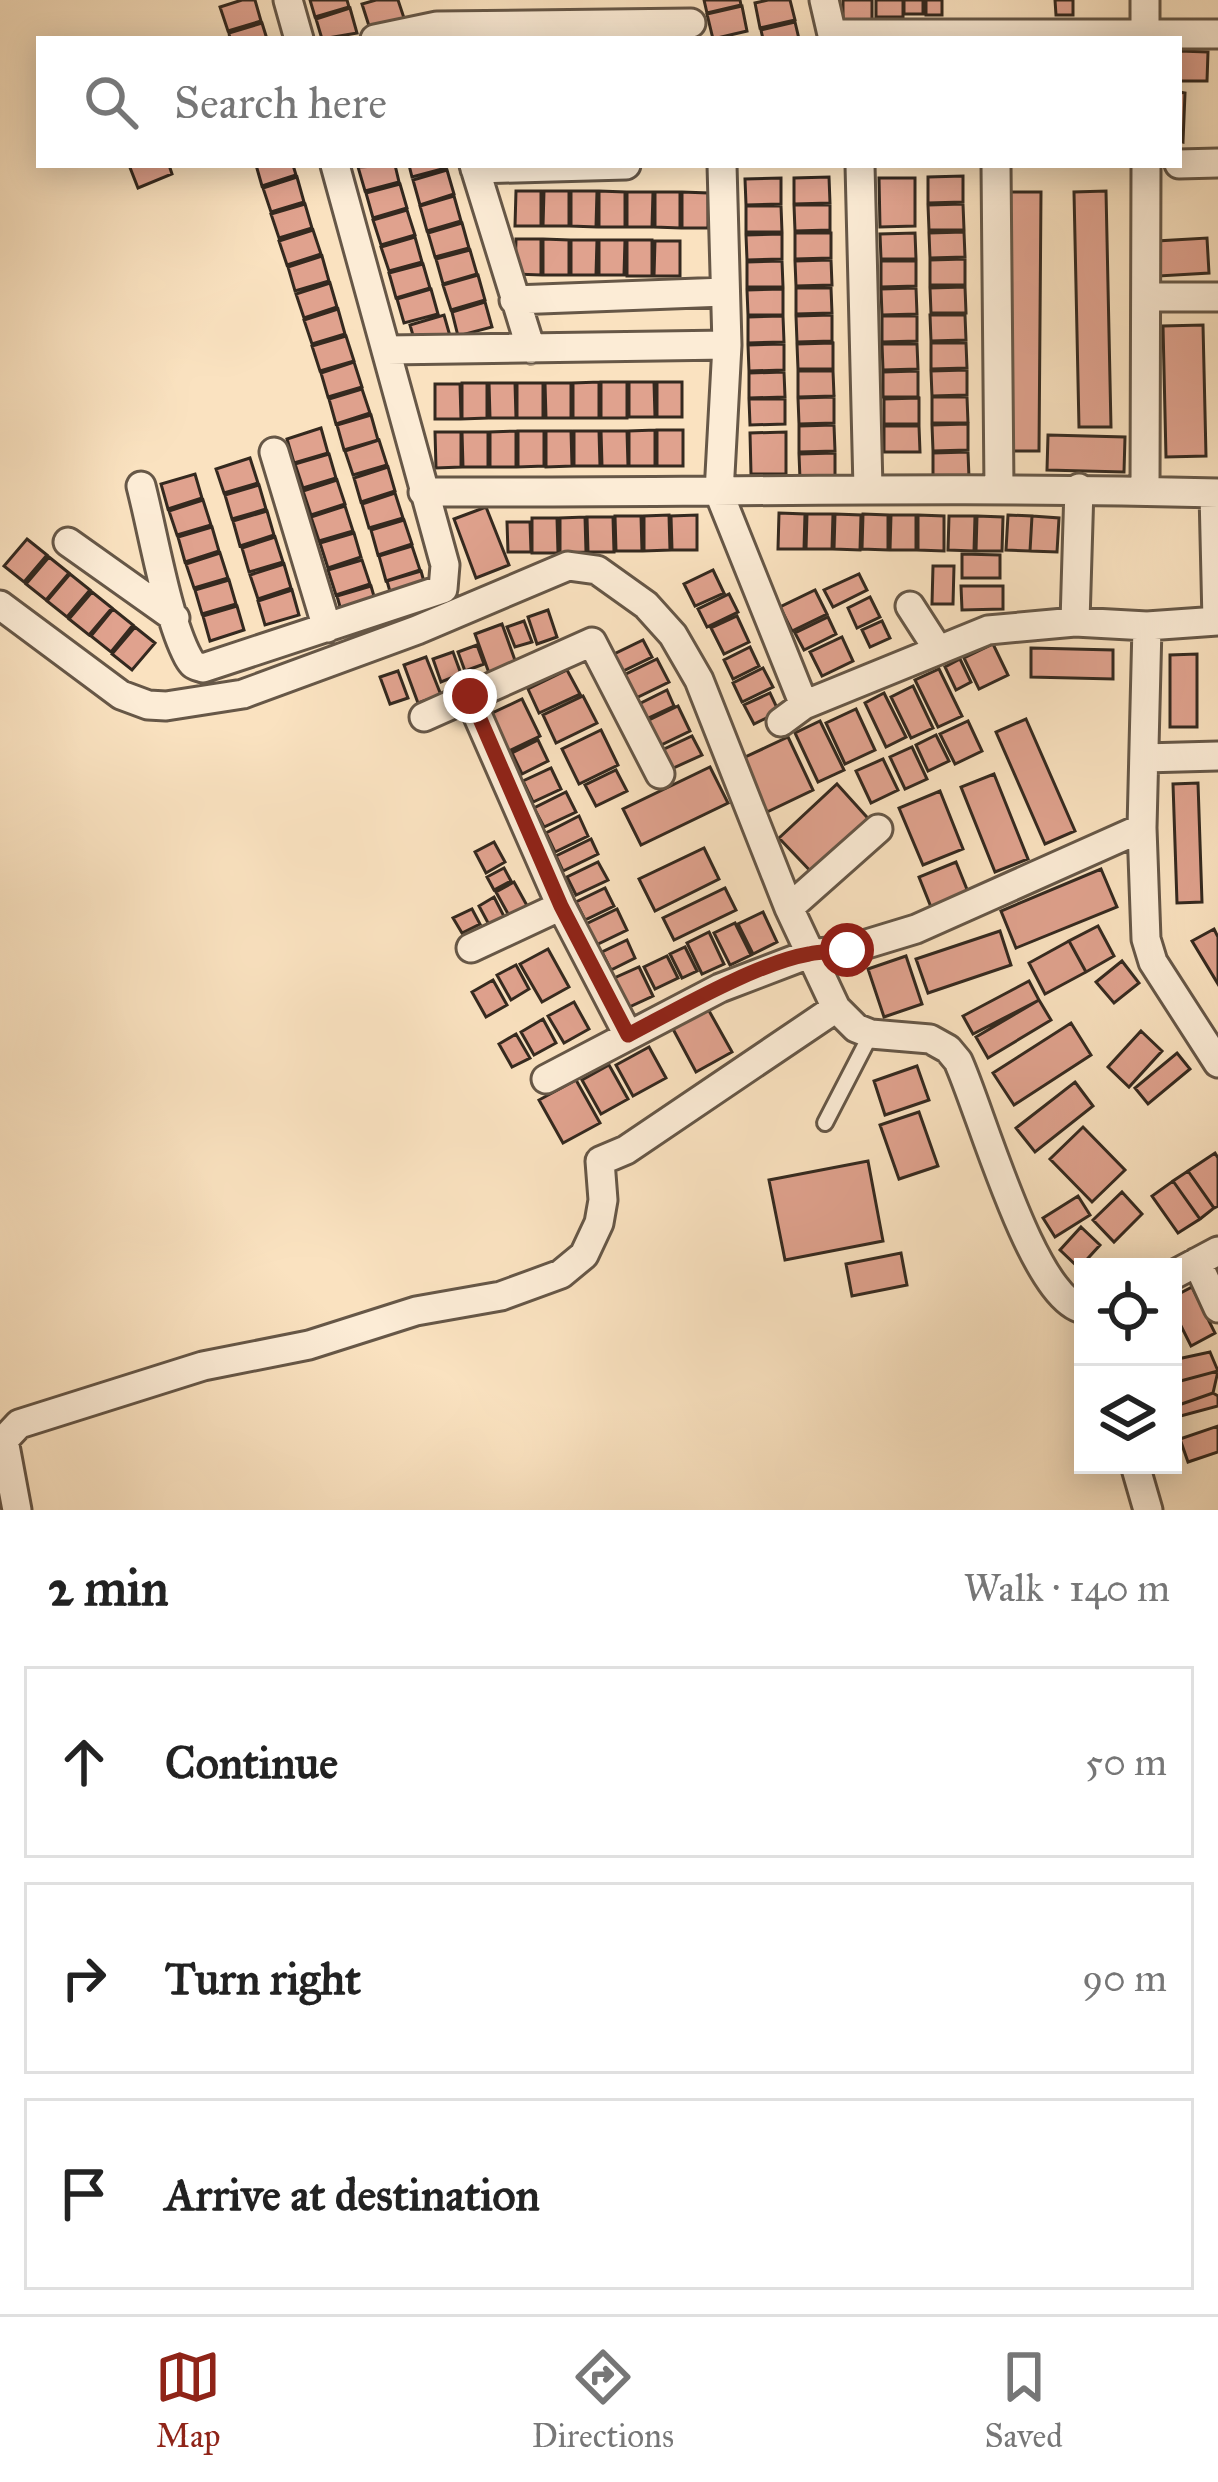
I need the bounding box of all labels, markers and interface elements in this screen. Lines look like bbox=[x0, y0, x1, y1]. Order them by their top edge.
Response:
search box bbox=[36, 36, 1182, 168]
icon: search bbox=[78, 69, 144, 135]
text: Search here bbox=[174, 75, 387, 130]
route end bbox=[443, 669, 497, 723]
route start bbox=[820, 923, 874, 977]
map controls bbox=[1074, 1258, 1182, 1474]
button: locate bbox=[1074, 1258, 1182, 1366]
button: layers bbox=[1074, 1366, 1182, 1474]
text: 2 min bbox=[48, 1557, 169, 1619]
text: Walk · 140 m bbox=[963, 1564, 1170, 1612]
icon: ahead bbox=[51, 1729, 117, 1795]
text: Continue bbox=[165, 1735, 338, 1790]
text: 50 m bbox=[1085, 1738, 1167, 1786]
icon: right bbox=[51, 1945, 117, 2011]
text: Turn right bbox=[165, 1951, 361, 2006]
text: 90 m bbox=[1082, 1954, 1167, 2002]
icon: arrive bbox=[51, 2161, 117, 2227]
text: Arrive at destination bbox=[165, 2167, 540, 2222]
tab: Map bbox=[155, 2344, 221, 2456]
tab: Directions bbox=[532, 2344, 674, 2456]
tab: Saved bbox=[984, 2344, 1063, 2456]

